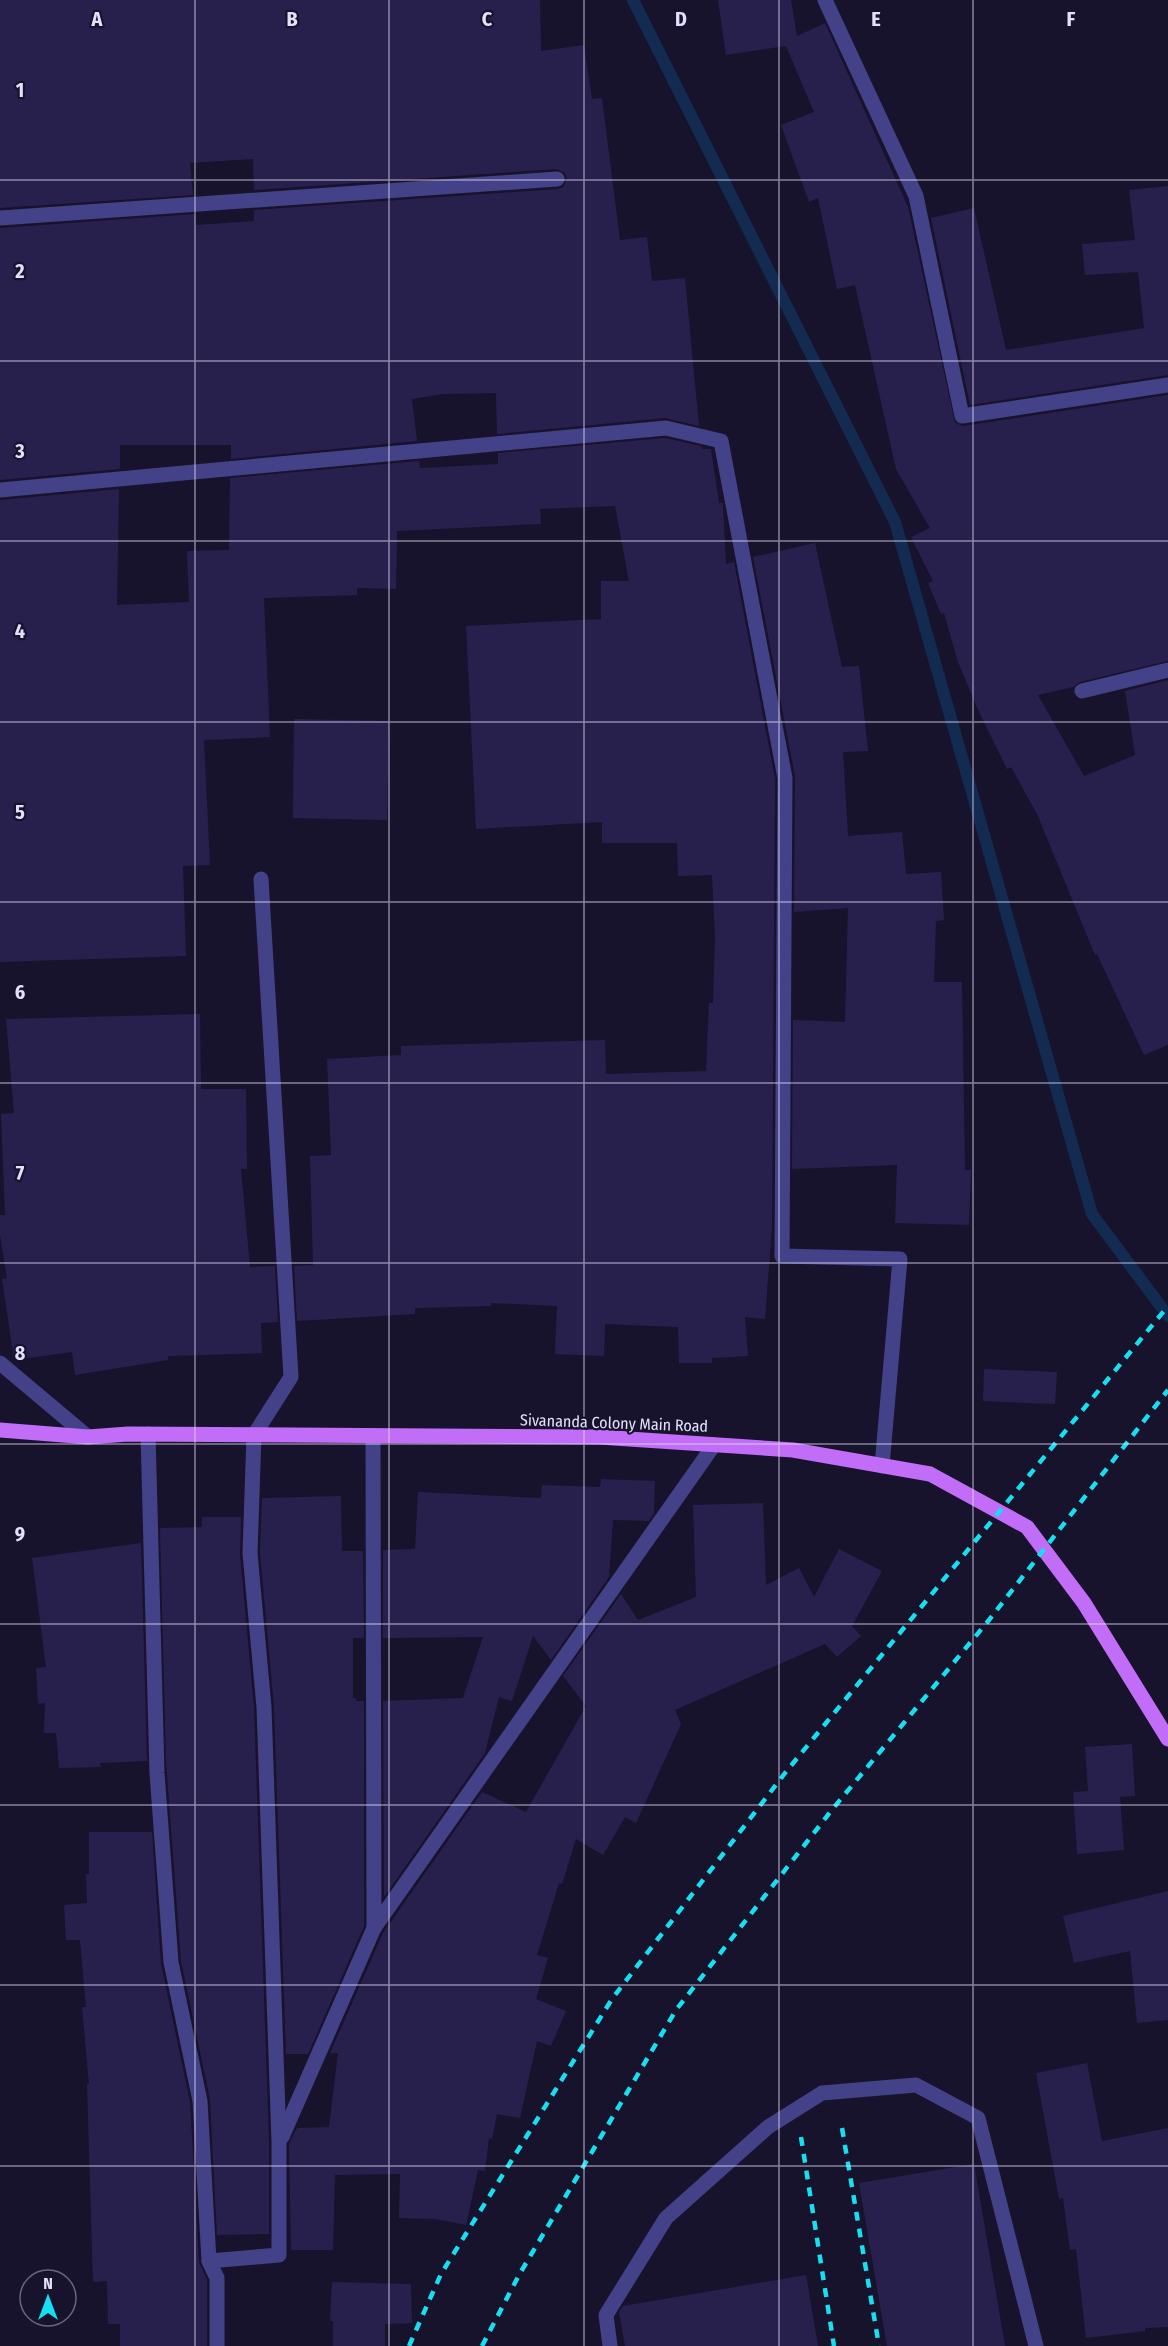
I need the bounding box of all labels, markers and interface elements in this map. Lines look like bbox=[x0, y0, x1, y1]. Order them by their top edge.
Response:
text: A bbox=[91, 7, 104, 31]
text: B bbox=[286, 7, 298, 31]
text: C bbox=[482, 7, 493, 31]
text: D bbox=[675, 7, 687, 31]
text: E bbox=[871, 7, 881, 31]
text: F bbox=[1067, 7, 1076, 31]
text: 1 bbox=[16, 78, 24, 102]
text: 2 bbox=[14, 259, 25, 283]
text: 3 bbox=[14, 439, 25, 463]
text: 4 bbox=[15, 619, 25, 643]
text: 5 bbox=[15, 800, 25, 824]
text: 6 bbox=[15, 980, 25, 1004]
text: 7 bbox=[16, 1161, 25, 1185]
text: 8 bbox=[15, 1341, 26, 1365]
street label: Sivananda Colony Main Road bbox=[520, 1410, 708, 1436]
text: 9 bbox=[15, 1522, 25, 1546]
north arrow bbox=[18, 2268, 78, 2328]
text: N bbox=[43, 2274, 53, 2293]

